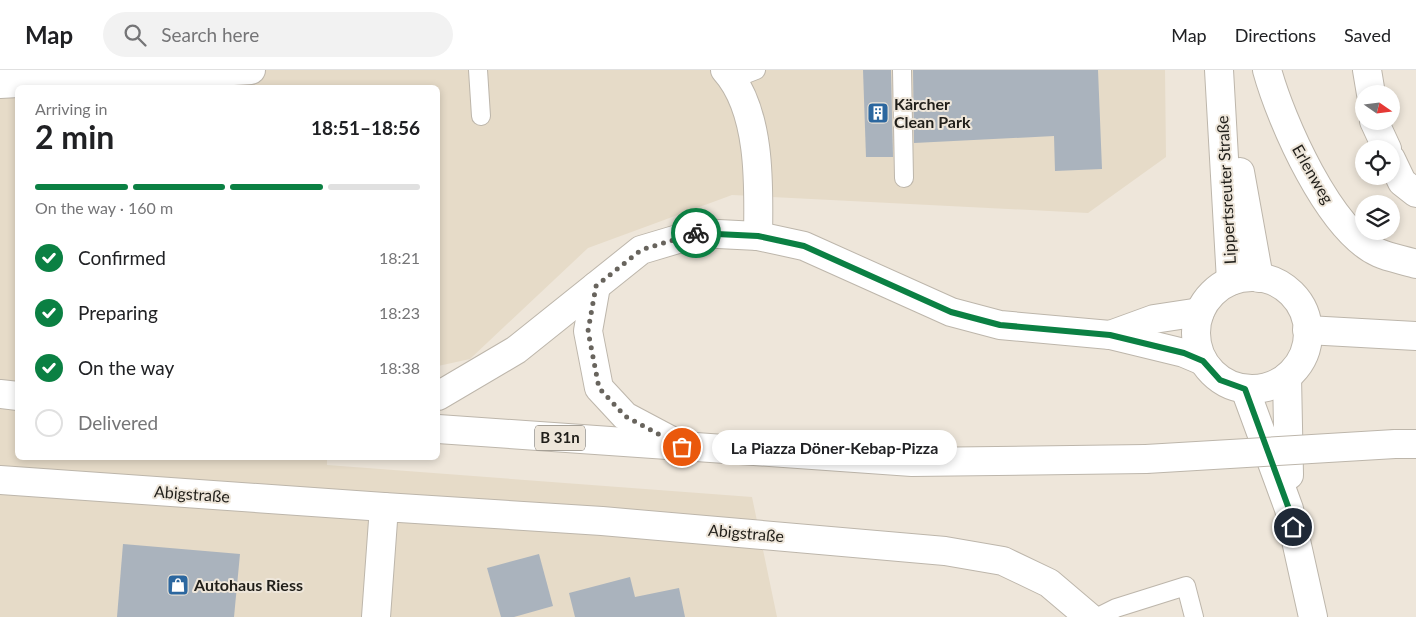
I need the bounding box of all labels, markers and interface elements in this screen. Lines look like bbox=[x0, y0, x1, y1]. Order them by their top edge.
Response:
search box bbox=[103, 12, 453, 57]
text: Map bbox=[25, 20, 73, 49]
icon: search bbox=[121, 21, 149, 49]
text: Search here bbox=[161, 23, 259, 46]
text: Map bbox=[1171, 24, 1207, 46]
text: Directions bbox=[1235, 24, 1316, 46]
text: Saved bbox=[1344, 24, 1391, 46]
north arrow bbox=[1355, 85, 1400, 130]
map controls bbox=[1355, 85, 1400, 240]
place label: Kärcher Clean Park bbox=[894, 94, 971, 131]
text: Arriving in bbox=[35, 99, 108, 118]
building icon: Kärcher Clean Park bbox=[866, 101, 890, 125]
street label: Lippertsreuter Straße bbox=[1212, 115, 1239, 265]
text: 18:51–18:56 bbox=[311, 116, 420, 139]
text: 2 min bbox=[35, 117, 114, 156]
button: locate bbox=[1355, 140, 1400, 185]
street label: Erlenweg bbox=[1289, 141, 1338, 207]
button: layers bbox=[1355, 195, 1400, 240]
text: On the way · 160 m bbox=[35, 198, 173, 217]
courier bbox=[671, 208, 721, 258]
icon: bike bbox=[682, 219, 710, 247]
icon: check bbox=[35, 244, 63, 272]
text: Confirmed bbox=[78, 246, 166, 269]
text: 18:21 bbox=[379, 248, 420, 267]
icon: check bbox=[35, 299, 63, 327]
text: Preparing bbox=[78, 301, 158, 324]
text: 18:23 bbox=[379, 303, 420, 322]
icon: check bbox=[35, 354, 63, 382]
text: On the way bbox=[78, 356, 174, 379]
text: 18:38 bbox=[379, 358, 420, 377]
text: Delivered bbox=[78, 411, 158, 434]
road number: B 31n bbox=[535, 426, 585, 450]
pin bbox=[661, 426, 703, 468]
callout: La Piazza Döner-Kebap-Pizza bbox=[712, 430, 957, 464]
icon: bag bbox=[668, 433, 696, 461]
text: La Piazza Döner-Kebap-Pizza bbox=[731, 438, 938, 457]
street label: Abigstraße bbox=[153, 481, 231, 506]
pin bbox=[1272, 506, 1314, 548]
icon: home bbox=[1279, 513, 1307, 541]
street label: Abigstraße bbox=[707, 520, 785, 545]
shop icon: Autohaus Riess bbox=[166, 573, 190, 597]
place label: Autohaus Riess bbox=[193, 575, 303, 594]

